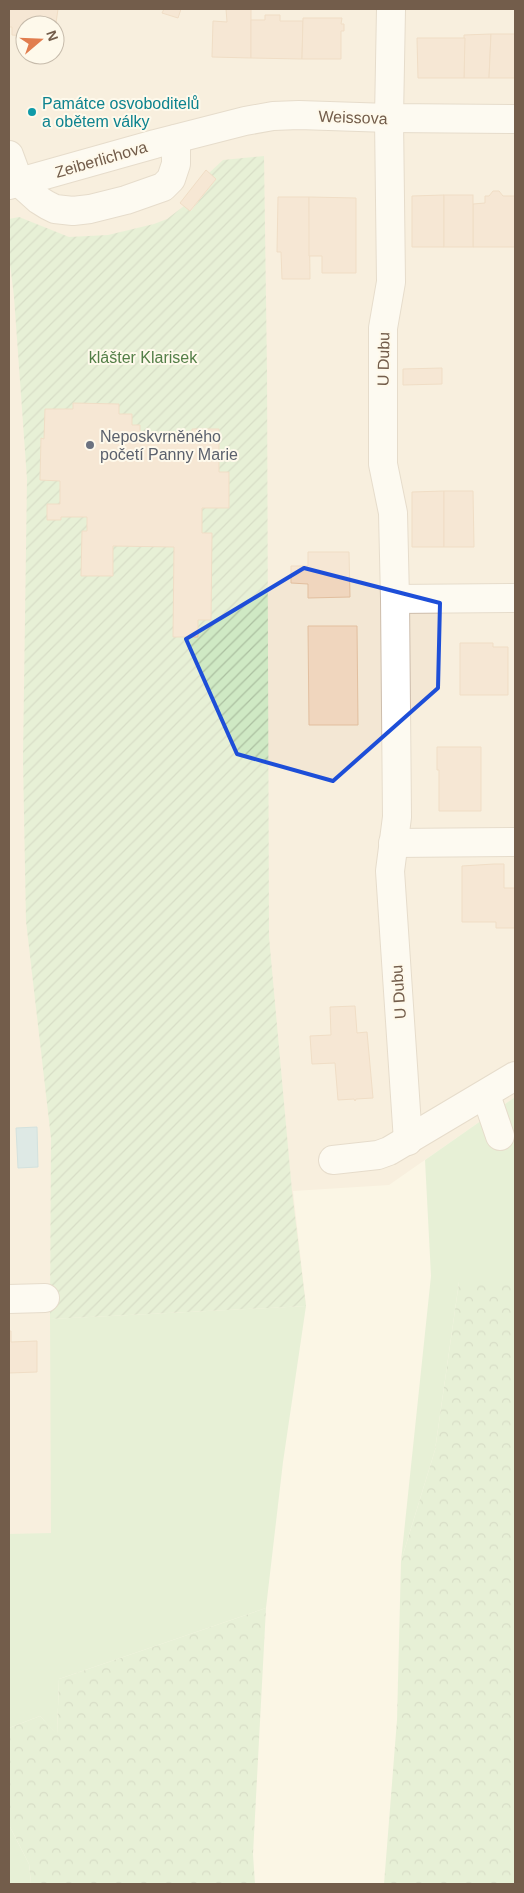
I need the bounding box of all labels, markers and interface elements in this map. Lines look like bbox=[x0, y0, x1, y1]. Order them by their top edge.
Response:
north arrow bbox=[15, 15, 65, 65]
text: N bbox=[43, 28, 62, 43]
place label: Památce osvoboditelů a obětem války bbox=[42, 95, 199, 130]
marker: Památce osvoboditelů a obětem války bbox=[26, 106, 38, 118]
street label: Weissova bbox=[318, 108, 388, 127]
street label: Zeiberlichova bbox=[53, 138, 149, 181]
street label: U Dubu bbox=[375, 332, 392, 386]
park label: klášter Klarisek bbox=[89, 349, 198, 366]
place label: Neposkvrněného početí Panny Marie bbox=[100, 428, 238, 463]
marker: Neposkvrněného početí Panny Marie bbox=[84, 439, 96, 451]
street label: U Dubu bbox=[388, 964, 409, 1020]

